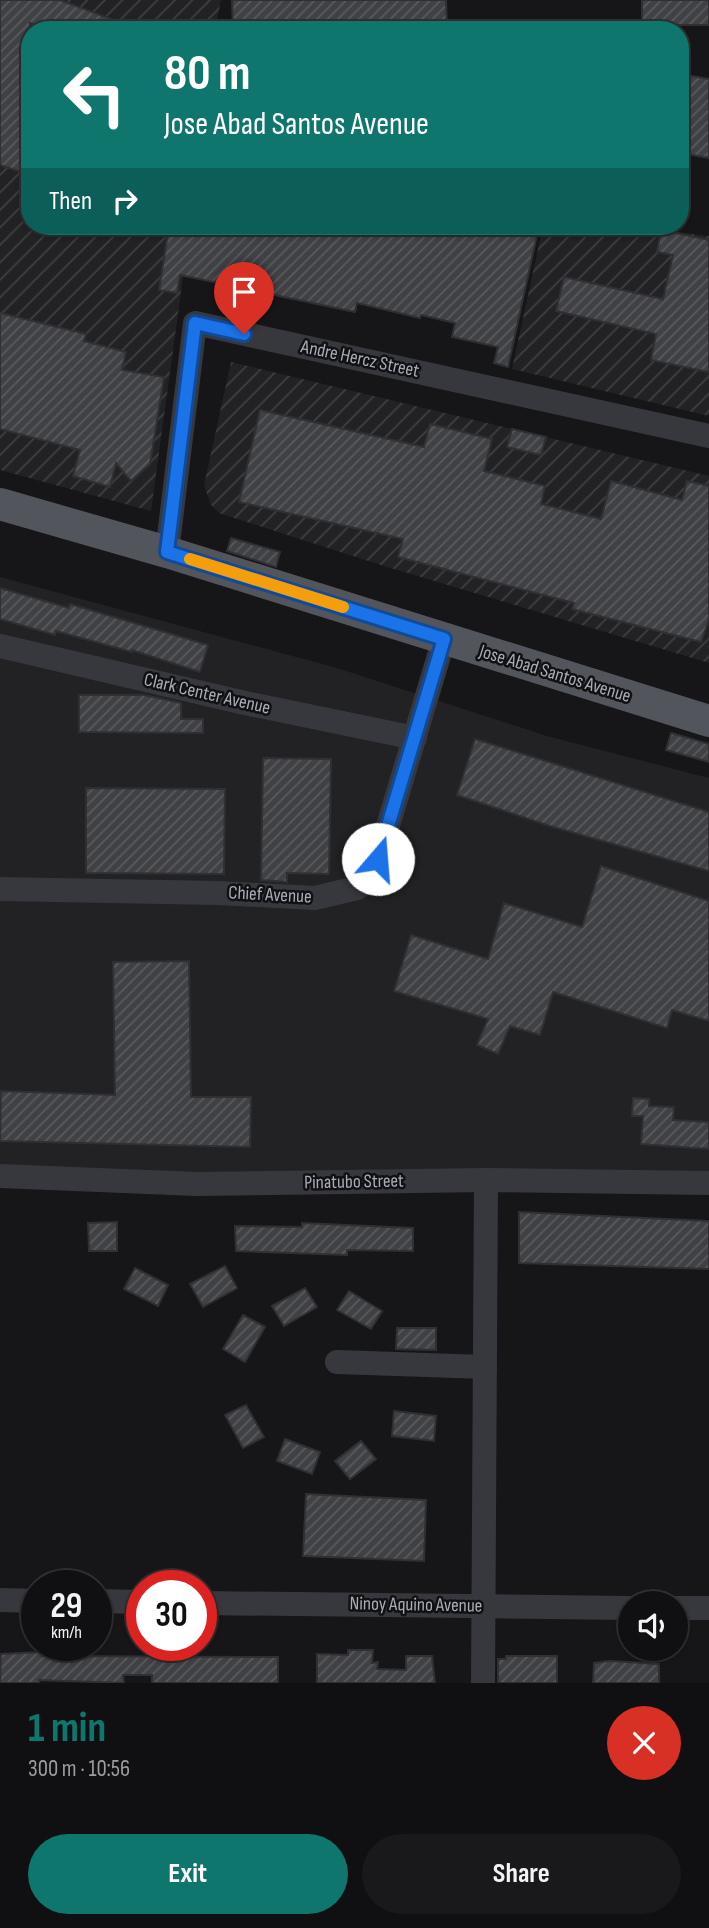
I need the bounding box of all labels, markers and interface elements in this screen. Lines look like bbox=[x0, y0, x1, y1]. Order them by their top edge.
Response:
text: 80 m bbox=[164, 45, 251, 104]
icon: left bbox=[49, 49, 140, 140]
text: Jose Abad Santos Avenue bbox=[164, 105, 429, 144]
icon: right bbox=[106, 182, 144, 220]
text: Then bbox=[49, 186, 92, 217]
pin bbox=[214, 262, 274, 334]
icon: arrive bbox=[225, 273, 263, 311]
street label: Andre Hercz Street bbox=[298, 335, 421, 383]
street label: Jose Abad Santos Avenue bbox=[475, 640, 634, 708]
street label: Clark Center Avenue bbox=[142, 668, 272, 720]
position arrow bbox=[341, 822, 415, 896]
street label: Chief Avenue bbox=[228, 881, 312, 909]
street label: Pinatubo Street bbox=[304, 1170, 404, 1194]
speed limit sign: 30 bbox=[126, 1570, 217, 1661]
text: 29 bbox=[51, 1585, 82, 1628]
map controls bbox=[618, 1591, 688, 1661]
button: sound bbox=[618, 1591, 688, 1661]
street label: Ninoy Aquino Avenue bbox=[349, 1592, 483, 1618]
text: km/h bbox=[51, 1622, 82, 1643]
text: 1 min bbox=[28, 1703, 106, 1754]
button: close bbox=[607, 1706, 681, 1780]
text: 300 m · 10:56 bbox=[28, 1755, 130, 1783]
button: Exit bbox=[28, 1834, 348, 1914]
button: Share bbox=[362, 1834, 681, 1914]

